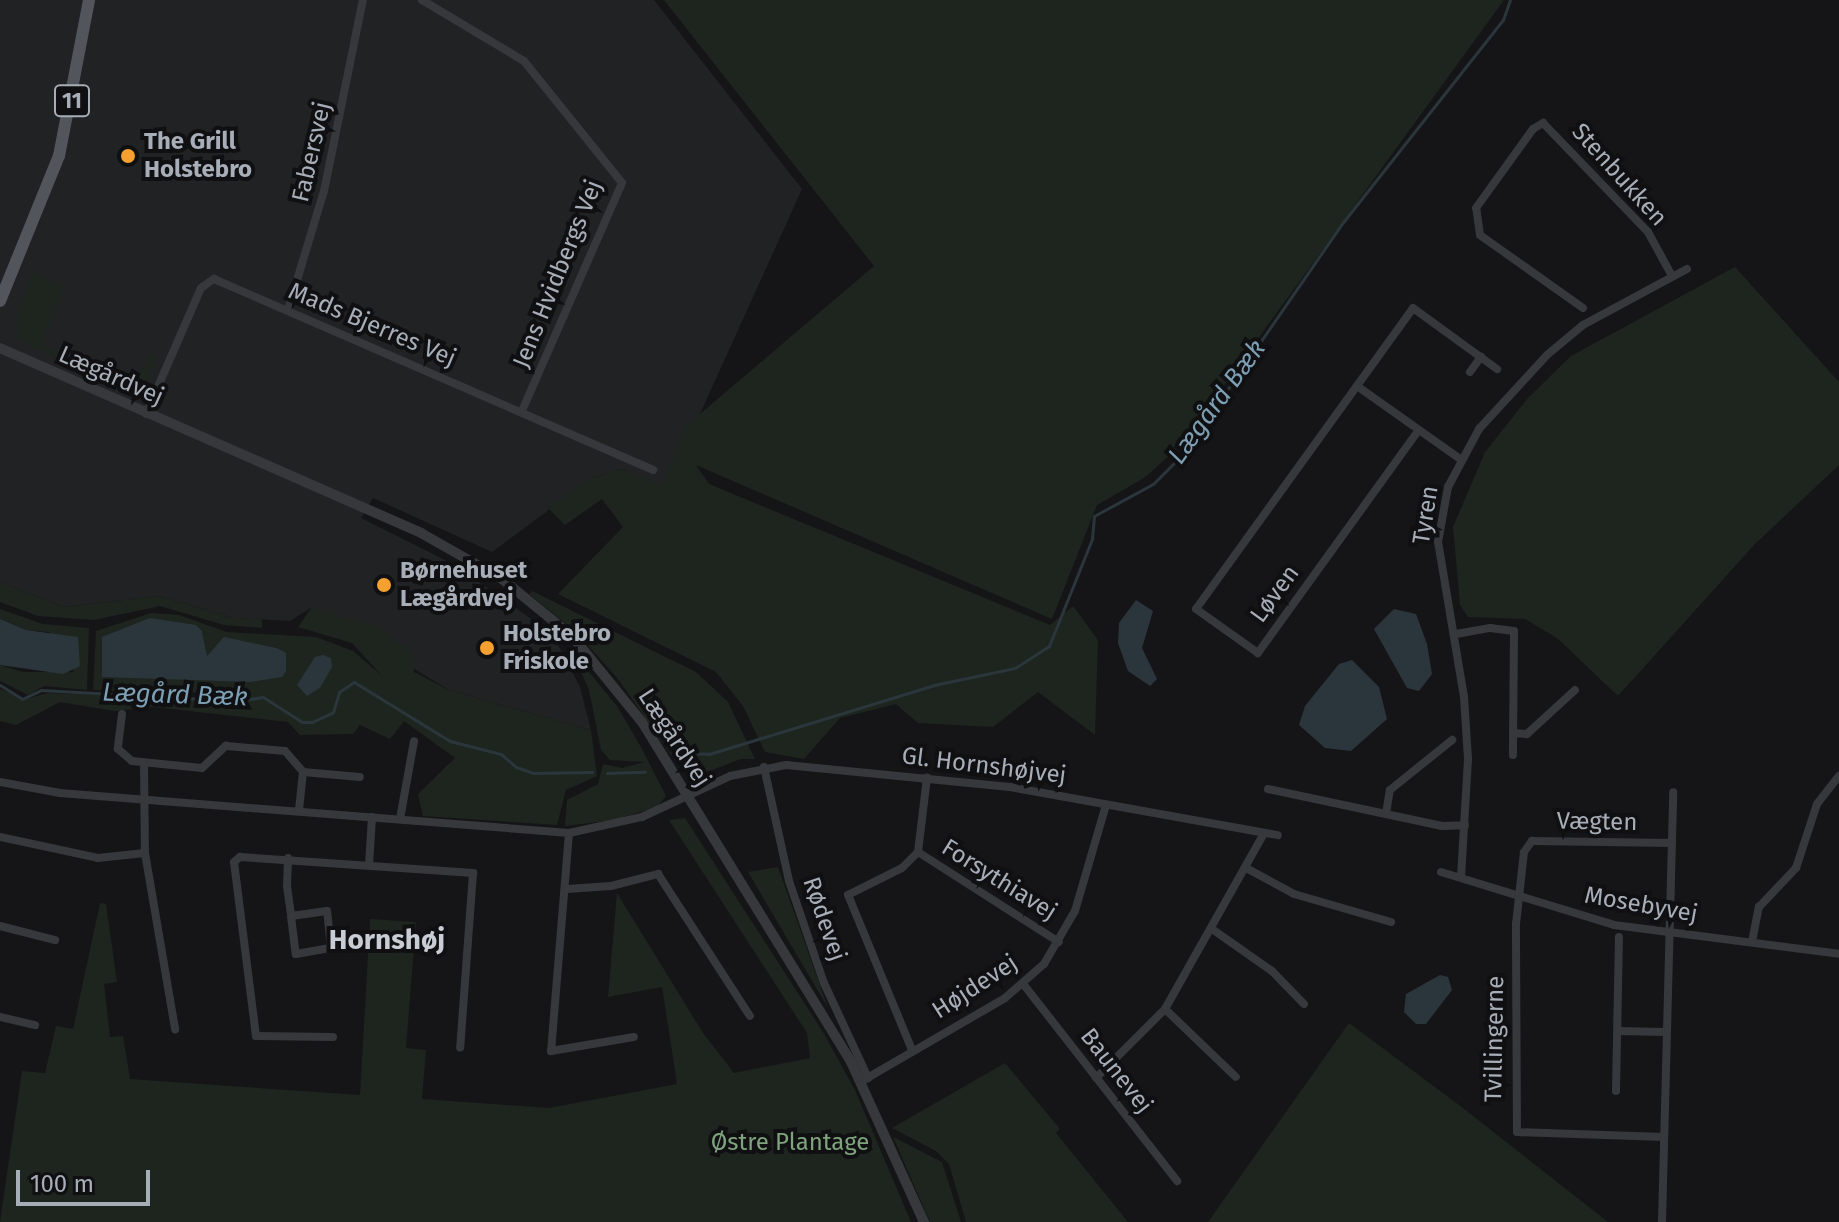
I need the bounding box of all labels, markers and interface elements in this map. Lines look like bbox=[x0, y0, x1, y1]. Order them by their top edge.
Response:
road number: 11 bbox=[52, 83, 92, 119]
street label: Fabersvej bbox=[287, 99, 337, 205]
street label: Stenbukken bbox=[1565, 118, 1673, 232]
place label: The Grill Holstebro bbox=[144, 128, 252, 184]
marker: The Grill Holstebro bbox=[119, 147, 137, 165]
street label: Jens Hvidbergs Vej bbox=[507, 176, 609, 372]
street label: Mads Bjerres Vej bbox=[284, 277, 460, 373]
water label: Lægård Bæk bbox=[1162, 334, 1272, 470]
street label: Lægårdvej bbox=[54, 340, 168, 412]
street label: Tyren bbox=[1407, 484, 1445, 546]
place label: Børnehuset Lægårdvej bbox=[400, 557, 527, 613]
street label: Løven bbox=[1245, 560, 1305, 628]
marker: Børnehuset Lægårdvej bbox=[375, 576, 393, 594]
place label: Holstebro Friskole bbox=[503, 620, 611, 676]
marker: Holstebro Friskole bbox=[478, 639, 496, 657]
water label: Lægård Bæk bbox=[102, 677, 248, 713]
street label: Lægårdvej bbox=[632, 683, 716, 793]
street label: Gl. Hornshøjvej bbox=[900, 742, 1068, 790]
street label: Vægten bbox=[1556, 807, 1638, 837]
street label: Forsythiavej bbox=[936, 833, 1062, 927]
street label: Rødevej bbox=[796, 873, 852, 965]
street label: Mosebyvej bbox=[1582, 881, 1700, 929]
district label: Hornshøj bbox=[329, 923, 445, 957]
street label: Højdevej bbox=[927, 949, 1023, 1025]
street label: Tvillingerne bbox=[1479, 976, 1511, 1102]
street label: Baunevej bbox=[1074, 1023, 1158, 1119]
park label: Østre Plantage bbox=[711, 1129, 869, 1157]
scale bar bbox=[20, 1154, 154, 1204]
text: 100 m bbox=[30, 1170, 94, 1198]

